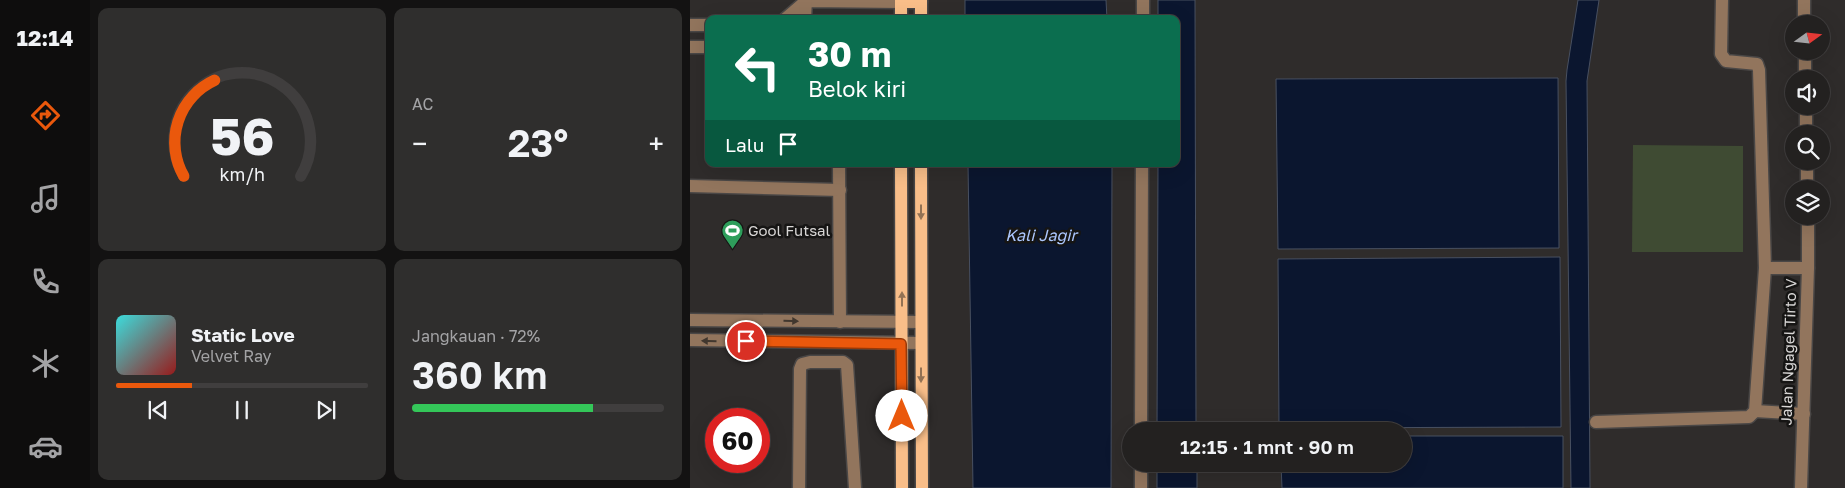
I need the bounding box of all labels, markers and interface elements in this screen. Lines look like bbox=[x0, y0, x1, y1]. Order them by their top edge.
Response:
north arrow bbox=[1785, 15, 1830, 60]
map controls bbox=[1785, 15, 1830, 225]
text: 12:14 bbox=[17, 24, 73, 51]
text: 30 m bbox=[808, 33, 891, 75]
icon: left bbox=[725, 35, 790, 100]
button: sound bbox=[1785, 70, 1830, 115]
text: Belok kiri bbox=[808, 75, 906, 102]
text: AC bbox=[412, 94, 433, 114]
icon: directions bbox=[28, 98, 63, 133]
text: 56 bbox=[210, 104, 274, 166]
text: 23° bbox=[508, 120, 568, 165]
button: search bbox=[1785, 125, 1830, 170]
text: − bbox=[412, 127, 427, 160]
text: + bbox=[649, 127, 664, 160]
icon: arrive bbox=[774, 130, 802, 158]
text: Lalu bbox=[725, 133, 764, 156]
text: km/h bbox=[219, 163, 265, 185]
button: layers bbox=[1785, 180, 1830, 225]
icon: music bbox=[28, 181, 63, 216]
one-way arrow bbox=[917, 205, 925, 221]
sports icon: Gool Futsal bbox=[720, 219, 744, 250]
place label: Gool Futsal bbox=[748, 221, 831, 239]
water label: Kali Jagir bbox=[1005, 225, 1080, 245]
icon: phone bbox=[28, 264, 63, 299]
street label: Jalan Ngagel Tirto V bbox=[1776, 278, 1800, 426]
one-way arrow bbox=[898, 291, 906, 307]
one-way arrow bbox=[783, 317, 799, 325]
pin bbox=[725, 320, 767, 362]
text: Static Love bbox=[191, 323, 295, 346]
text: Jangkauan · 72% bbox=[412, 326, 540, 346]
icon: arrive bbox=[732, 327, 760, 355]
one-way arrow bbox=[701, 336, 717, 344]
icon: climate bbox=[28, 346, 63, 381]
text: Velvet Ray bbox=[191, 346, 272, 366]
text: 360 km bbox=[412, 352, 548, 397]
one-way arrow bbox=[917, 367, 925, 383]
position arrow bbox=[875, 389, 927, 441]
icon: previous bbox=[144, 396, 172, 424]
icon: pause bbox=[228, 396, 256, 424]
icon: next bbox=[312, 396, 340, 424]
speed limit sign: 60 bbox=[705, 408, 770, 473]
icon: car bbox=[28, 429, 63, 464]
text: 12:15 · 1 mnt · 90 m bbox=[1180, 435, 1354, 458]

